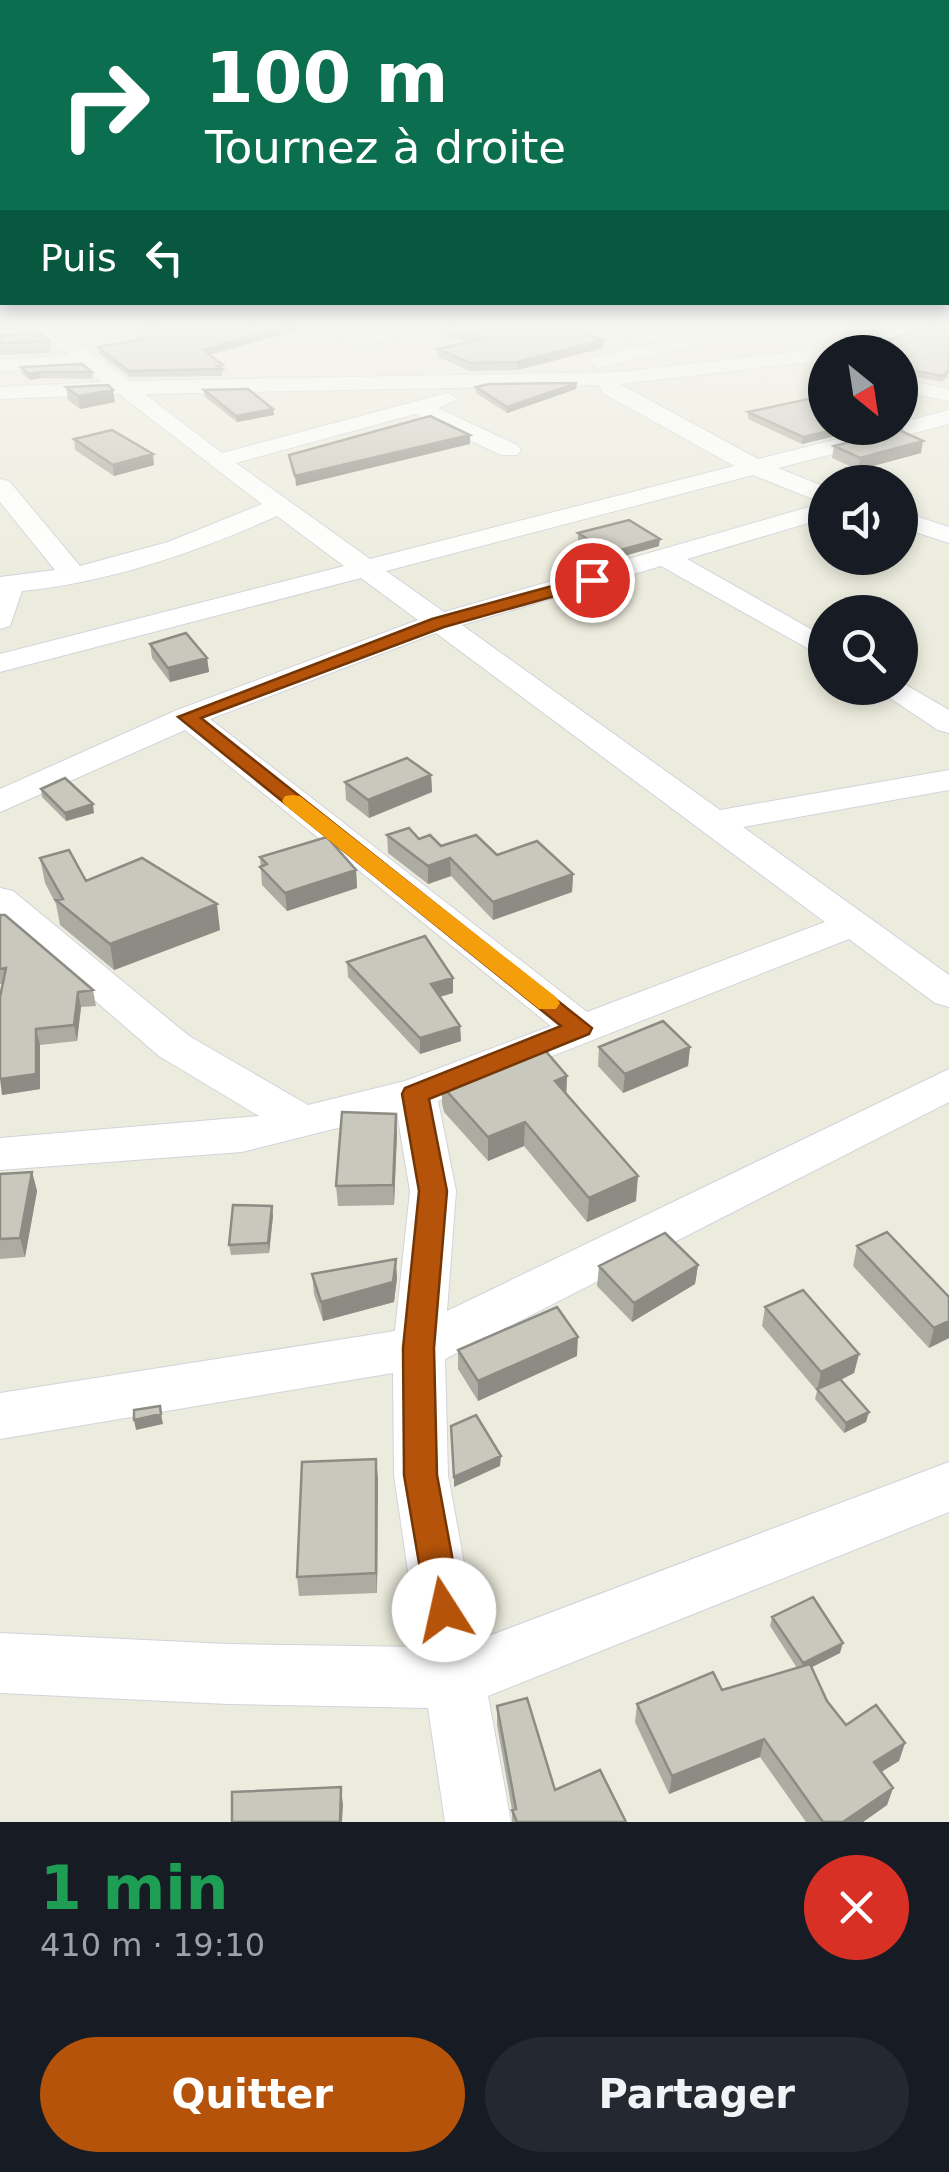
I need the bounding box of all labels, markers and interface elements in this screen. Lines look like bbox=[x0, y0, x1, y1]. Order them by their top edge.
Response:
text: 100 m bbox=[205, 37, 448, 119]
icon: right bbox=[40, 40, 170, 170]
text: Tournez à droite bbox=[205, 121, 566, 174]
icon: left bbox=[137, 230, 192, 285]
text: Puis bbox=[40, 236, 117, 280]
north arrow bbox=[808, 335, 918, 445]
map controls bbox=[808, 335, 918, 705]
button: sound bbox=[808, 465, 918, 575]
pin bbox=[550, 538, 635, 623]
icon: arrive bbox=[565, 553, 620, 608]
button: search bbox=[808, 595, 918, 705]
position arrow bbox=[392, 1558, 496, 1662]
text: 1 min bbox=[40, 1853, 228, 1923]
button: close bbox=[804, 1855, 909, 1960]
text: 410 m · 19:10 bbox=[40, 1926, 265, 1964]
button: Quitter bbox=[40, 2037, 465, 2152]
button: Partager bbox=[485, 2037, 909, 2152]

